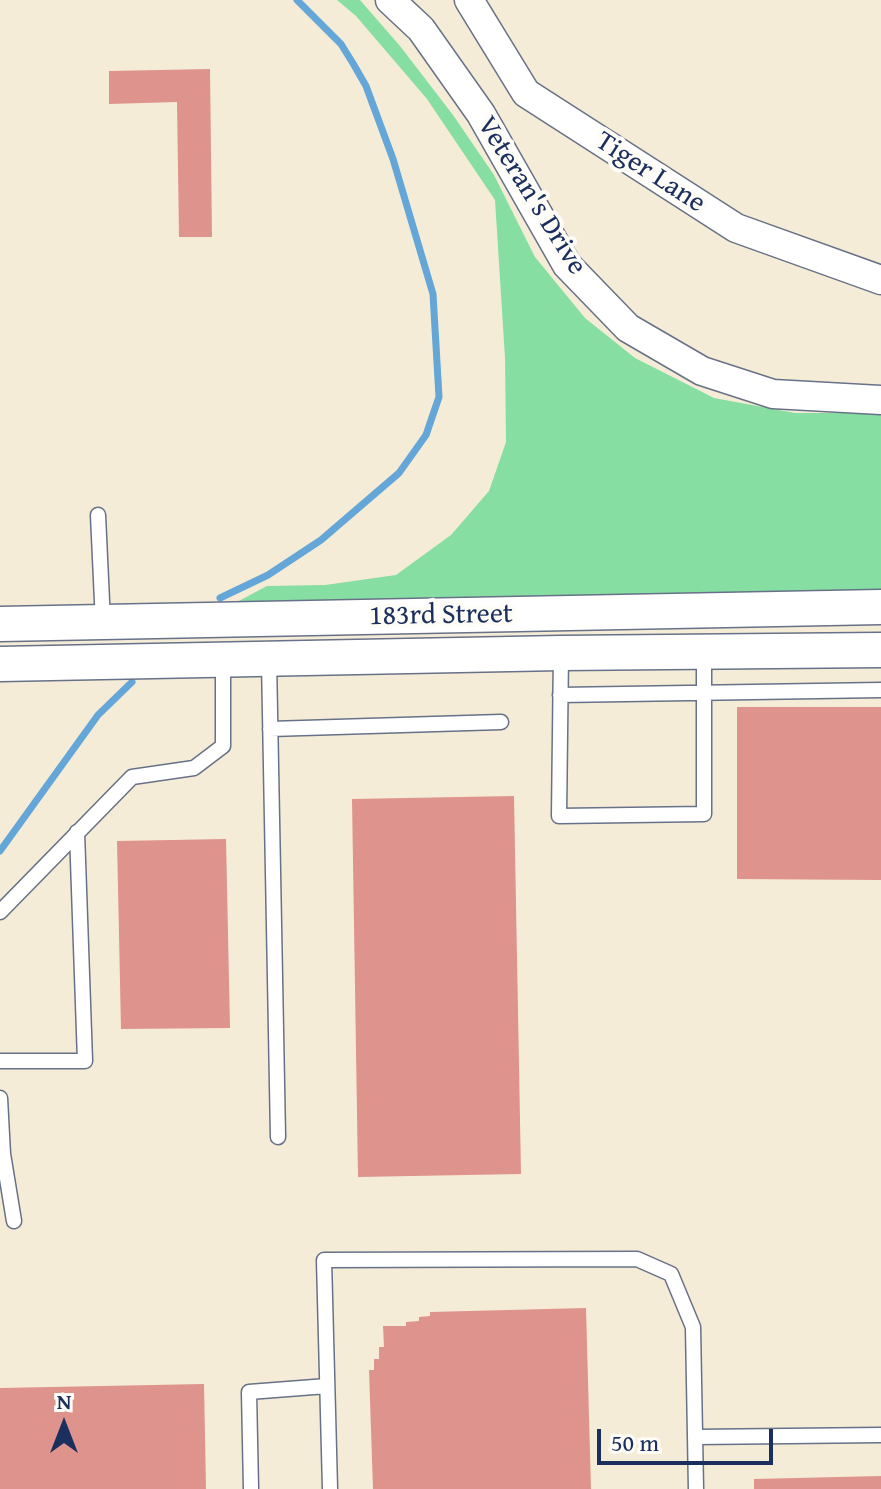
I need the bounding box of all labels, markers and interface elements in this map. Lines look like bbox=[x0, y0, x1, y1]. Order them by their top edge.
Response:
street label: Veteran's Drive bbox=[469, 111, 593, 281]
street label: Tiger Lane bbox=[589, 125, 711, 221]
street label: 183rd Street bbox=[369, 598, 513, 634]
north arrow bbox=[24, 1385, 104, 1465]
text: N bbox=[57, 1385, 71, 1417]
scale bar bbox=[601, 1413, 777, 1463]
text: 50 m bbox=[611, 1425, 659, 1460]

